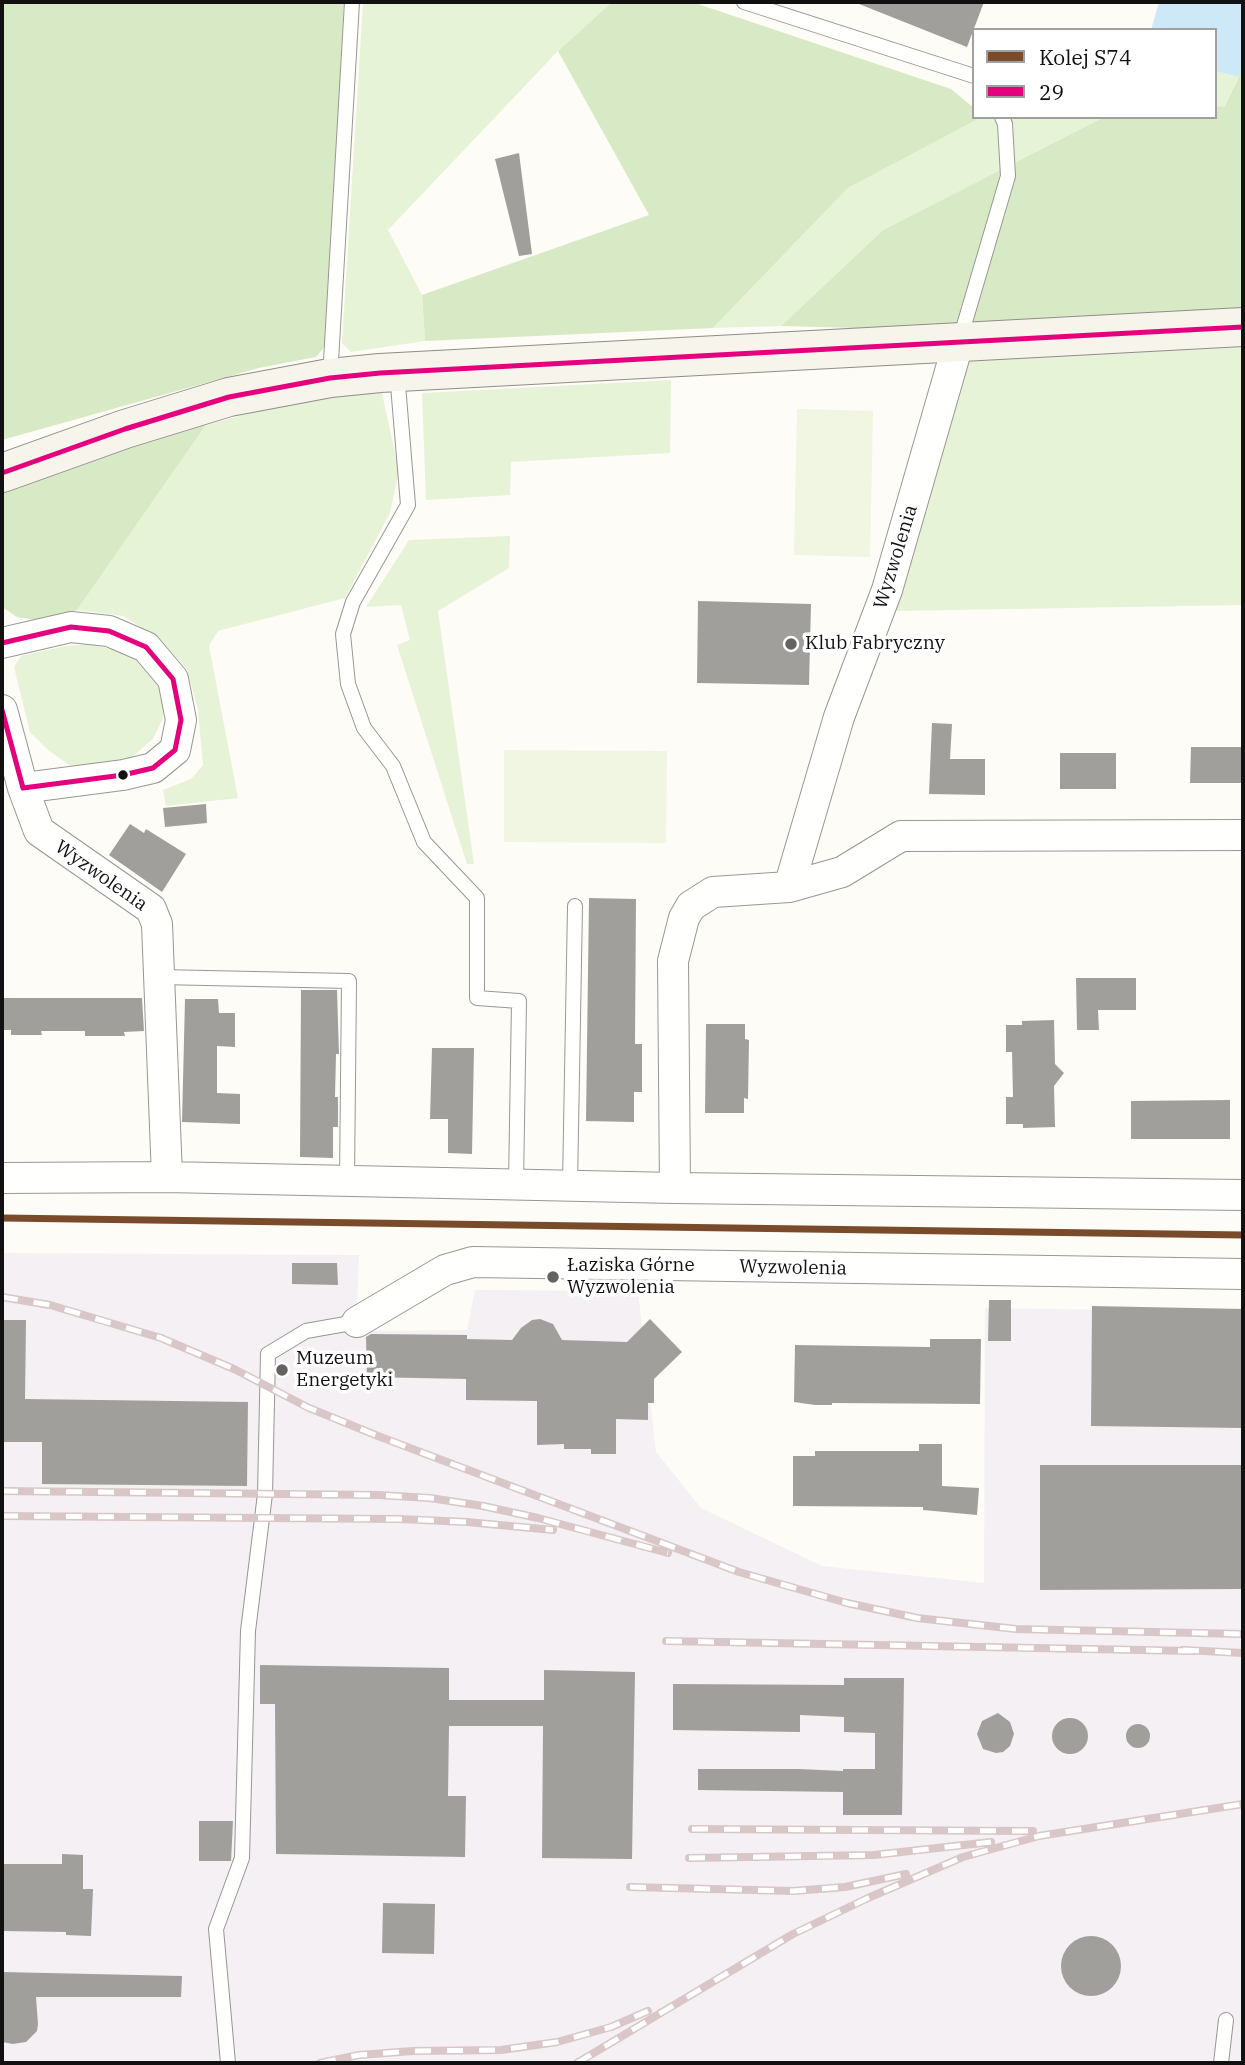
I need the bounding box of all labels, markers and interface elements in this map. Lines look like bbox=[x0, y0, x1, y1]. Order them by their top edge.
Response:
legend bbox=[972, 28, 1217, 119]
text: Kolej S74 bbox=[1039, 43, 1132, 71]
text: 29 bbox=[1039, 78, 1064, 106]
street label: Wyzwolenia bbox=[869, 502, 923, 612]
place label: Klub Fabryczny bbox=[805, 633, 945, 655]
marker: Klub Fabryczny bbox=[783, 636, 799, 652]
unlabelled marker bbox=[116, 768, 130, 782]
street label: Wyzwolenia bbox=[50, 836, 152, 916]
place label: Łaziska Górne Wyzwolenia bbox=[567, 1255, 695, 1299]
street label: Wyzwolenia bbox=[739, 1256, 847, 1280]
marker: Łaziska Górne Wyzwolenia bbox=[545, 1269, 561, 1285]
place label: Muzeum Energetyki bbox=[296, 1348, 393, 1392]
marker: Muzeum Energetyki bbox=[274, 1362, 290, 1378]

